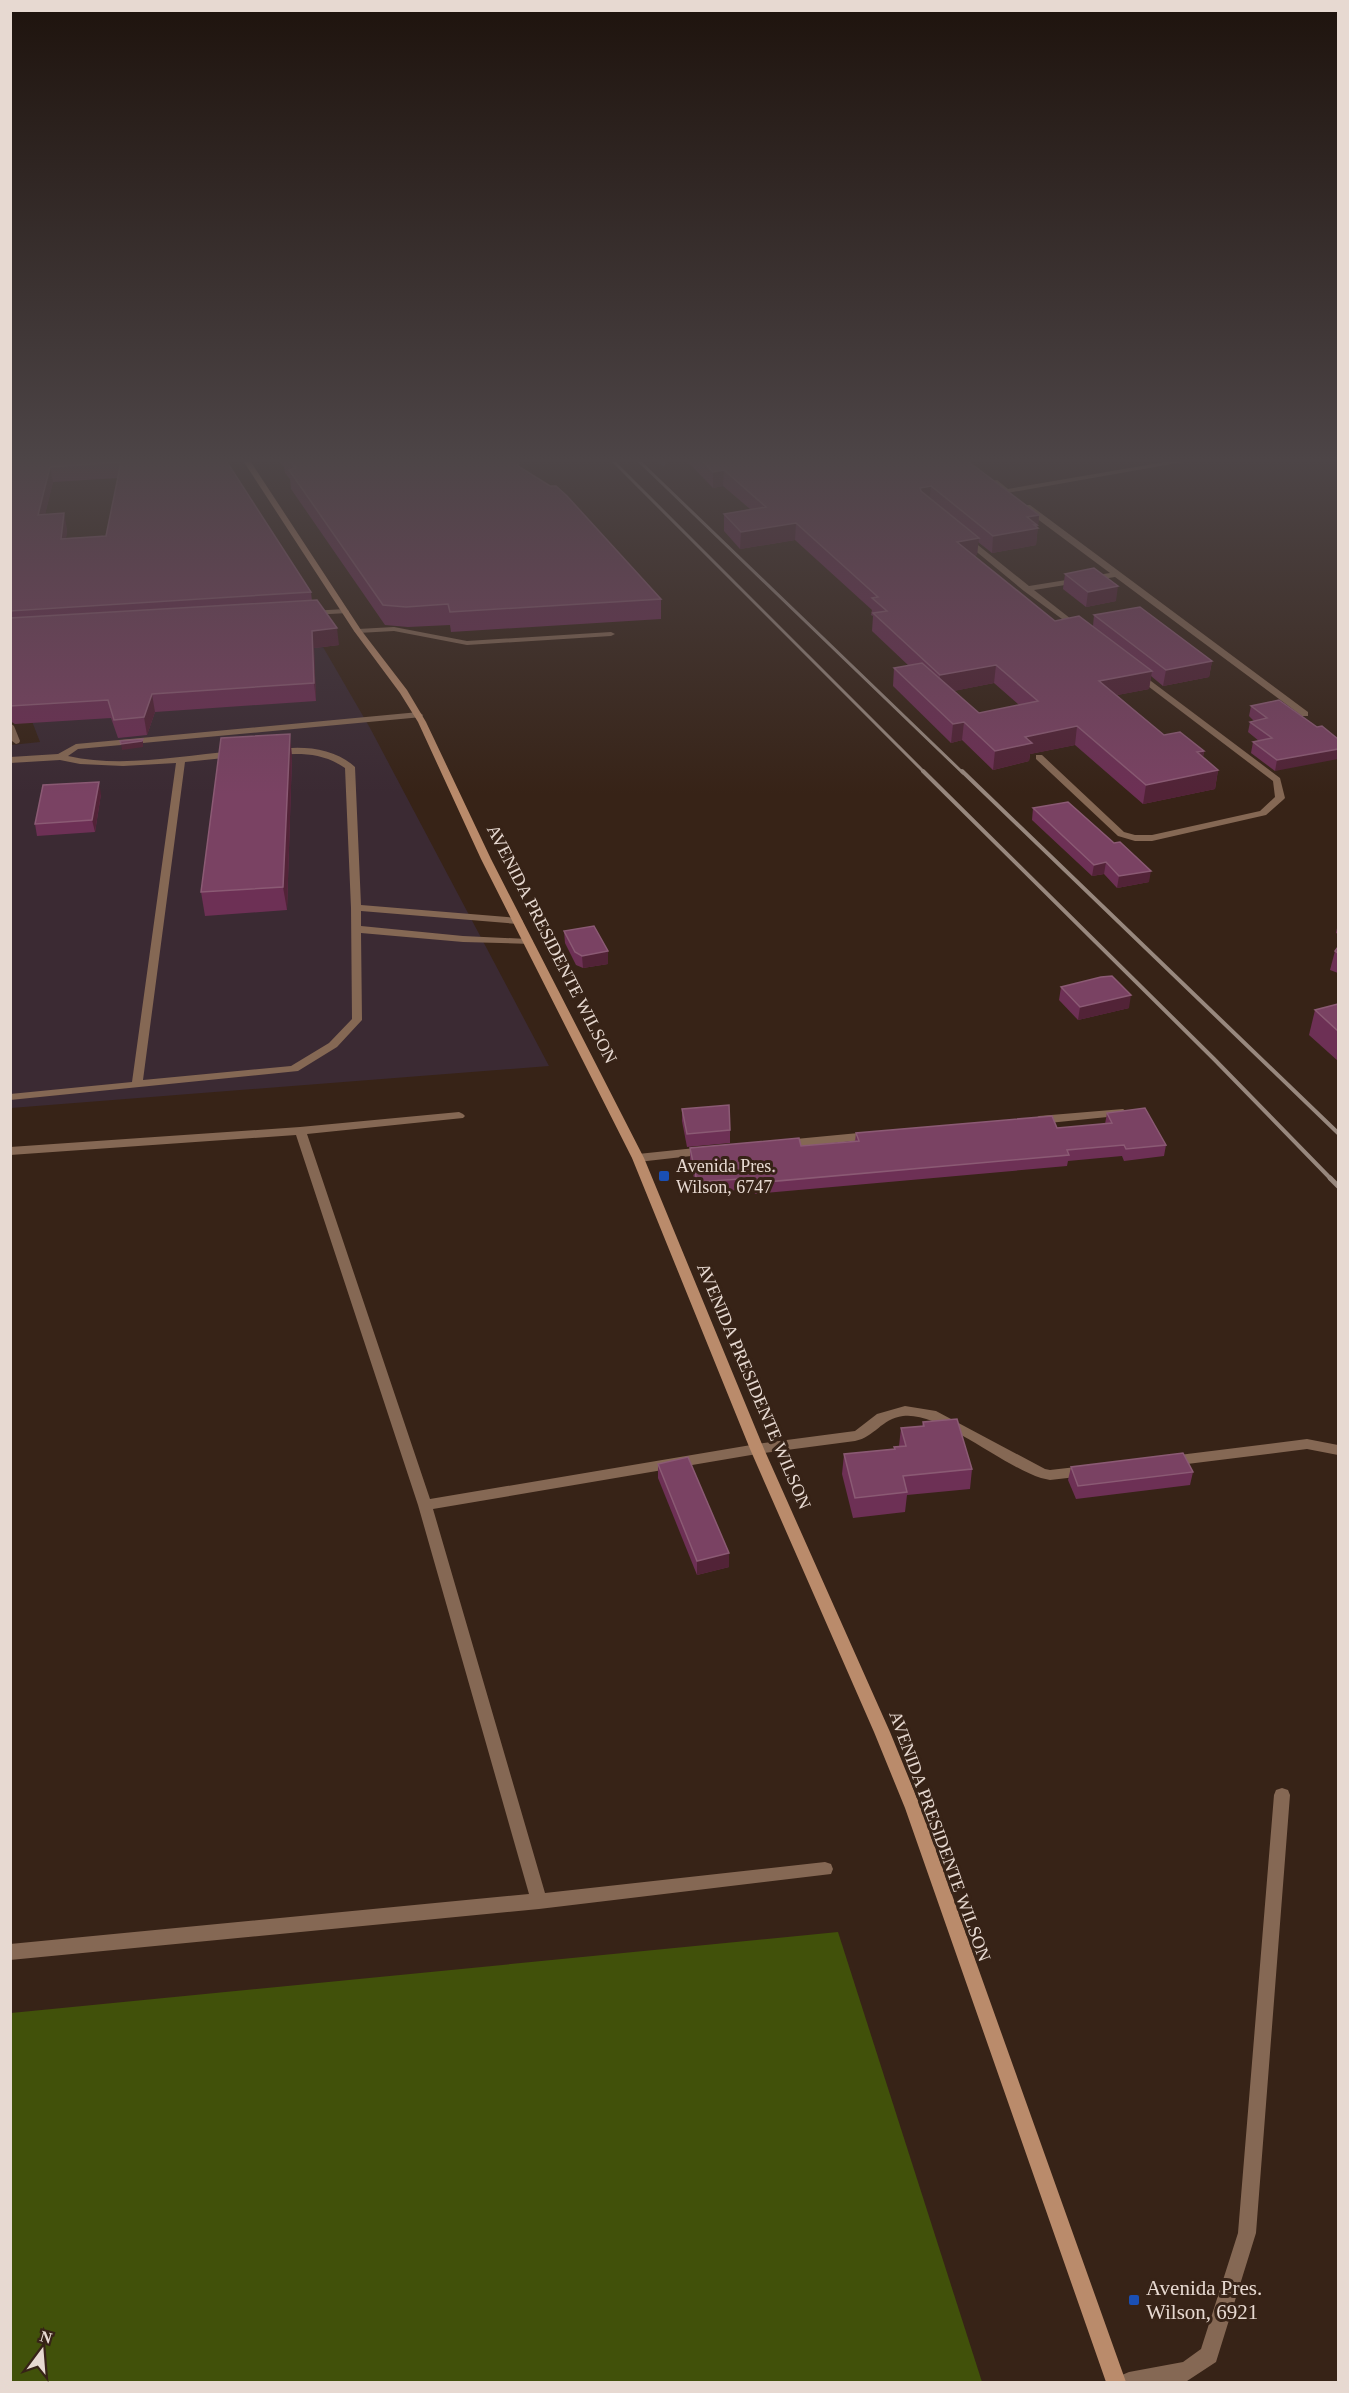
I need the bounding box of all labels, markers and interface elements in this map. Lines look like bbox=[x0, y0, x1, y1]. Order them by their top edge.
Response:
street label: AVENIDA PRESIDENTE WILSON bbox=[483, 821, 621, 1067]
place label: Avenida Pres. Wilson, 6747 bbox=[676, 1156, 776, 1197]
marker: Avenida Pres. Wilson, 6747 bbox=[657, 1169, 671, 1183]
street label: AVENIDA PRESIDENTE WILSON bbox=[693, 1260, 815, 1512]
street label: AVENIDA PRESIDENTE WILSON bbox=[885, 1708, 995, 1964]
place label: Avenida Pres. Wilson, 6921 bbox=[1146, 2276, 1262, 2324]
marker: Avenida Pres. Wilson, 6921 bbox=[1127, 2293, 1141, 2307]
north arrow bbox=[12, 2321, 72, 2381]
text: N bbox=[38, 2327, 54, 2347]

